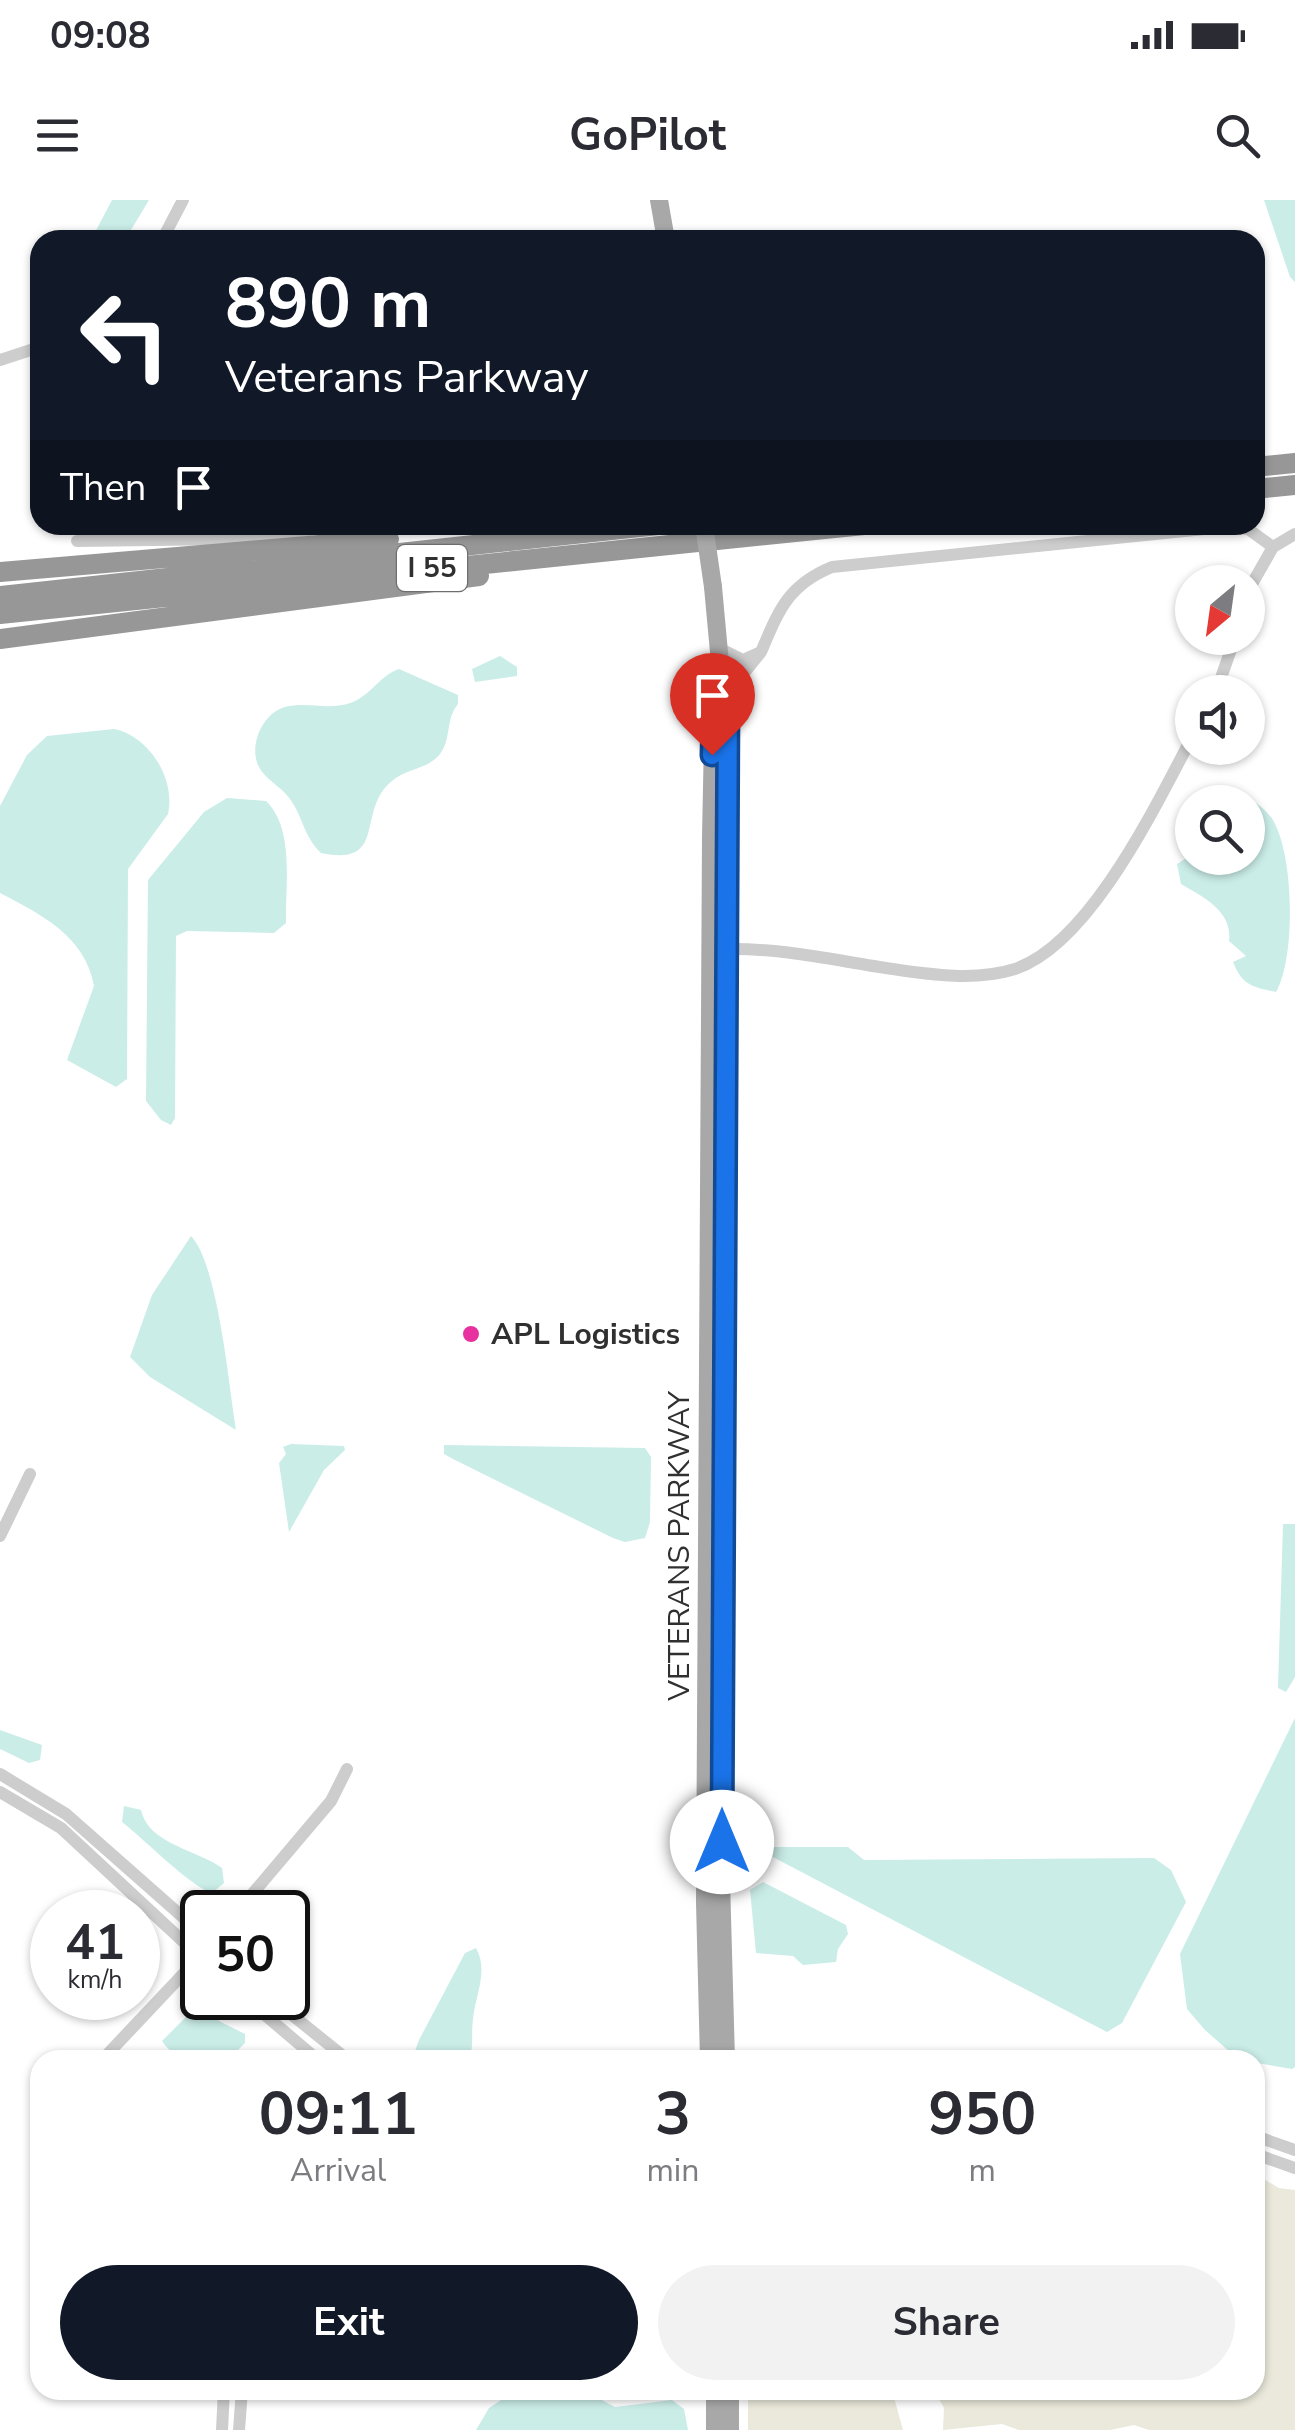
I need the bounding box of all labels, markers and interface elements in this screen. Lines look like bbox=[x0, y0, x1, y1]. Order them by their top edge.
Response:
text: 09:08 bbox=[50, 10, 151, 61]
text: GoPilot bbox=[569, 105, 726, 166]
icon: menu bbox=[30, 108, 85, 163]
icon: search bbox=[1210, 108, 1265, 163]
text: 890 m bbox=[225, 256, 431, 352]
icon: left bbox=[60, 270, 190, 400]
text: Veterans Parkway bbox=[225, 347, 589, 408]
icon: arrive bbox=[166, 460, 221, 515]
text: Then bbox=[60, 462, 146, 513]
road number: I 55 bbox=[397, 545, 467, 591]
north arrow bbox=[1175, 565, 1265, 655]
map controls bbox=[1175, 565, 1265, 875]
pin bbox=[670, 653, 755, 756]
icon: arrive bbox=[685, 668, 740, 723]
button: sound bbox=[1175, 675, 1265, 765]
button: search bbox=[1175, 785, 1265, 875]
place label: APL Logistics bbox=[491, 1314, 680, 1355]
marker: APL Logistics bbox=[460, 1323, 482, 1345]
street label: VETERANS PARKWAY bbox=[659, 1390, 700, 1702]
position arrow bbox=[670, 1790, 774, 1894]
speed limit sign: 50 bbox=[180, 1890, 310, 2020]
text: 41 bbox=[65, 1908, 125, 1977]
text: km/h bbox=[67, 1963, 123, 1997]
text: 09:11 bbox=[259, 2073, 418, 2155]
text: 3 bbox=[655, 2073, 691, 2155]
text: 950 bbox=[928, 2073, 1036, 2155]
text: Arrival bbox=[290, 2149, 386, 2192]
text: min bbox=[646, 2149, 699, 2192]
text: m bbox=[968, 2149, 996, 2192]
button: Exit bbox=[60, 2265, 638, 2380]
button: Share bbox=[658, 2265, 1235, 2380]

